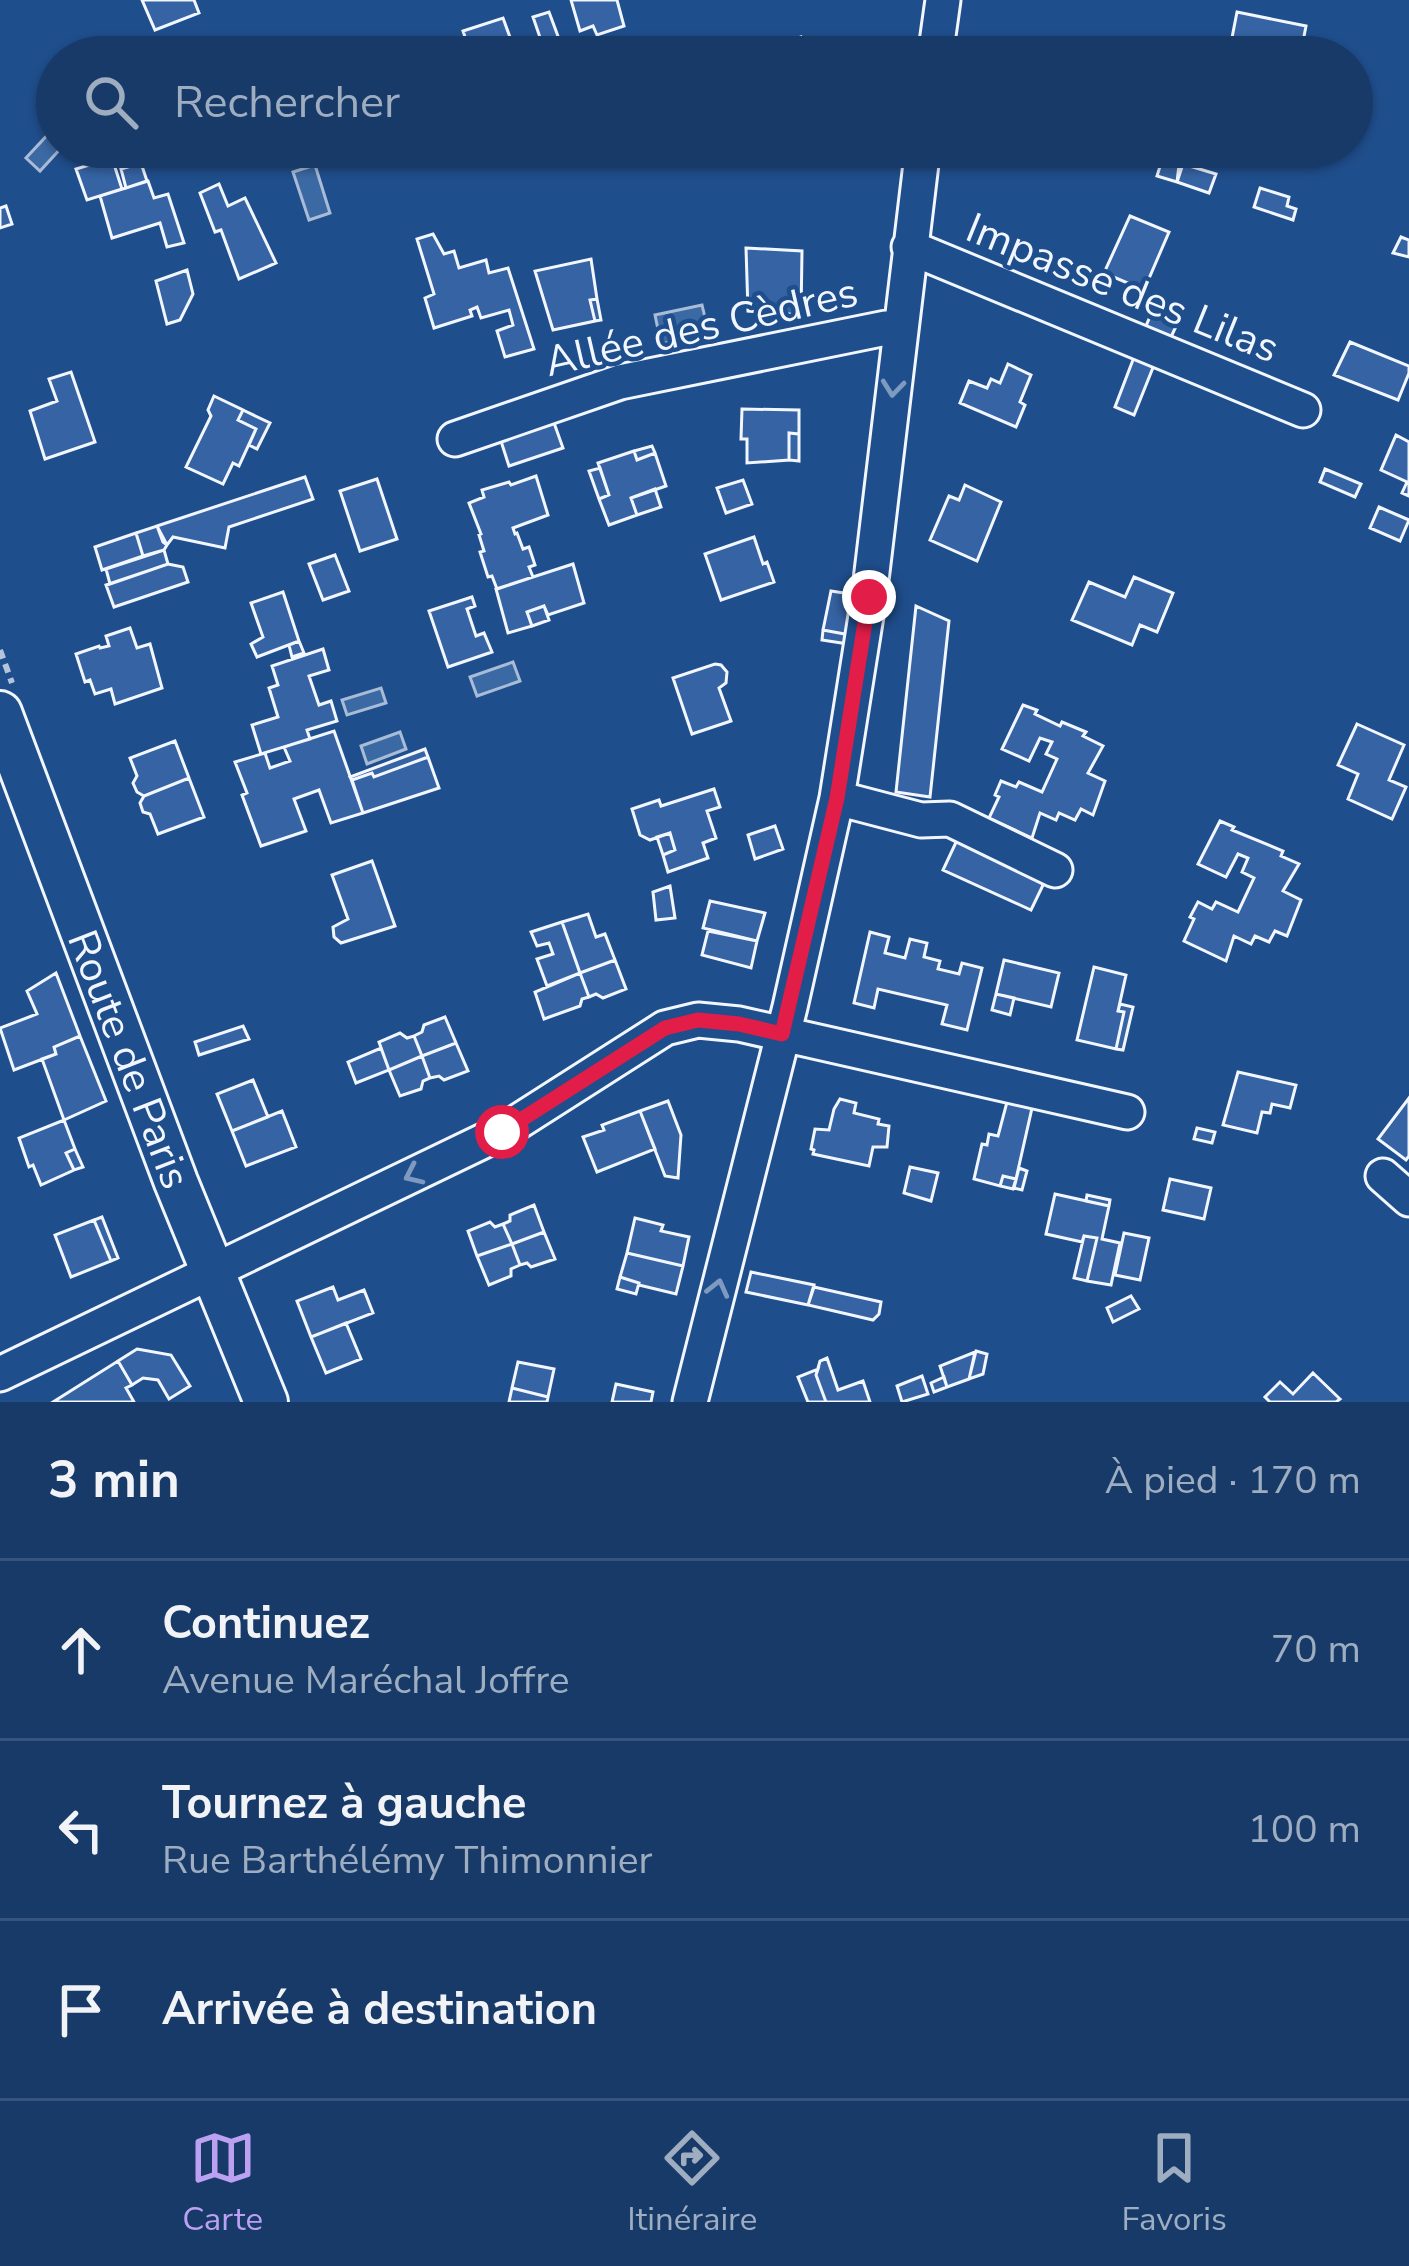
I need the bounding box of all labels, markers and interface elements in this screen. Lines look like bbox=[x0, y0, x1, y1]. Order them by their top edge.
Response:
search box bbox=[36, 36, 1373, 168]
icon: search bbox=[78, 69, 144, 135]
text: Rechercher bbox=[174, 72, 400, 133]
street label: Impasse des Lilas bbox=[958, 200, 1287, 377]
street label: Allée des Cèdres bbox=[539, 264, 863, 391]
one-way arrow bbox=[880, 378, 906, 398]
route end bbox=[842, 570, 896, 624]
street label: Route de Paris bbox=[53, 922, 204, 1197]
route start bbox=[475, 1105, 529, 1159]
one-way arrow bbox=[404, 1161, 425, 1184]
one-way arrow bbox=[704, 1279, 729, 1299]
text: 3 min bbox=[48, 1445, 180, 1515]
text: À pied · 170 m bbox=[1105, 1454, 1361, 1507]
text: Continuez bbox=[162, 1593, 370, 1654]
icon: ahead bbox=[48, 1617, 114, 1683]
text: 70 m bbox=[1271, 1623, 1361, 1676]
text: Avenue Maréchal Joffre bbox=[162, 1654, 570, 1707]
text: Tournez à gauche bbox=[162, 1773, 527, 1834]
icon: left bbox=[48, 1797, 114, 1863]
text: 100 m bbox=[1247, 1803, 1361, 1856]
text: Rue Barthélémy Thimonnier bbox=[162, 1834, 652, 1887]
icon: arrive bbox=[48, 1977, 114, 2043]
text: Arrivée à destination bbox=[162, 1979, 597, 2040]
tab: Carte bbox=[182, 2125, 263, 2242]
tab: Itinéraire bbox=[627, 2125, 757, 2242]
tab: Favoris bbox=[1122, 2125, 1227, 2242]

